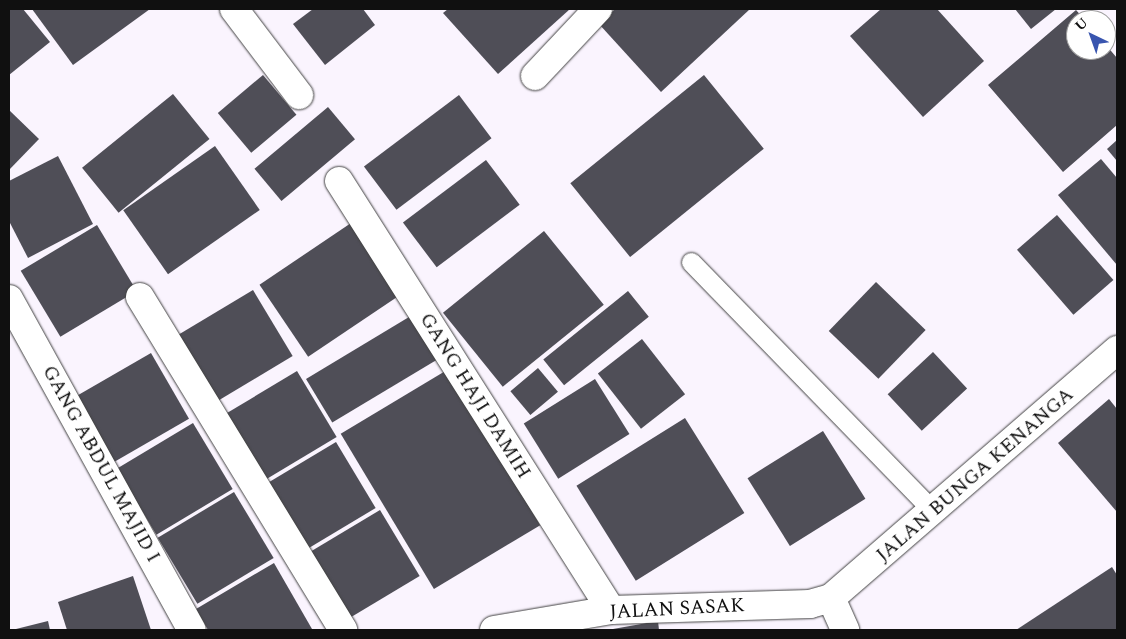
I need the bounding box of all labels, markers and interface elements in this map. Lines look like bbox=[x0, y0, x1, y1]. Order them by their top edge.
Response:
north arrow bbox=[1066, 10, 1116, 60]
text: U bbox=[1070, 13, 1093, 36]
street label: GANG HAJI DAMIH bbox=[414, 309, 536, 483]
street label: GANG ABDUL MAJID I bbox=[37, 361, 165, 567]
street label: JALAN BUNGA KENANGA bbox=[871, 383, 1079, 567]
street label: JALAN SASAK bbox=[609, 593, 745, 625]

